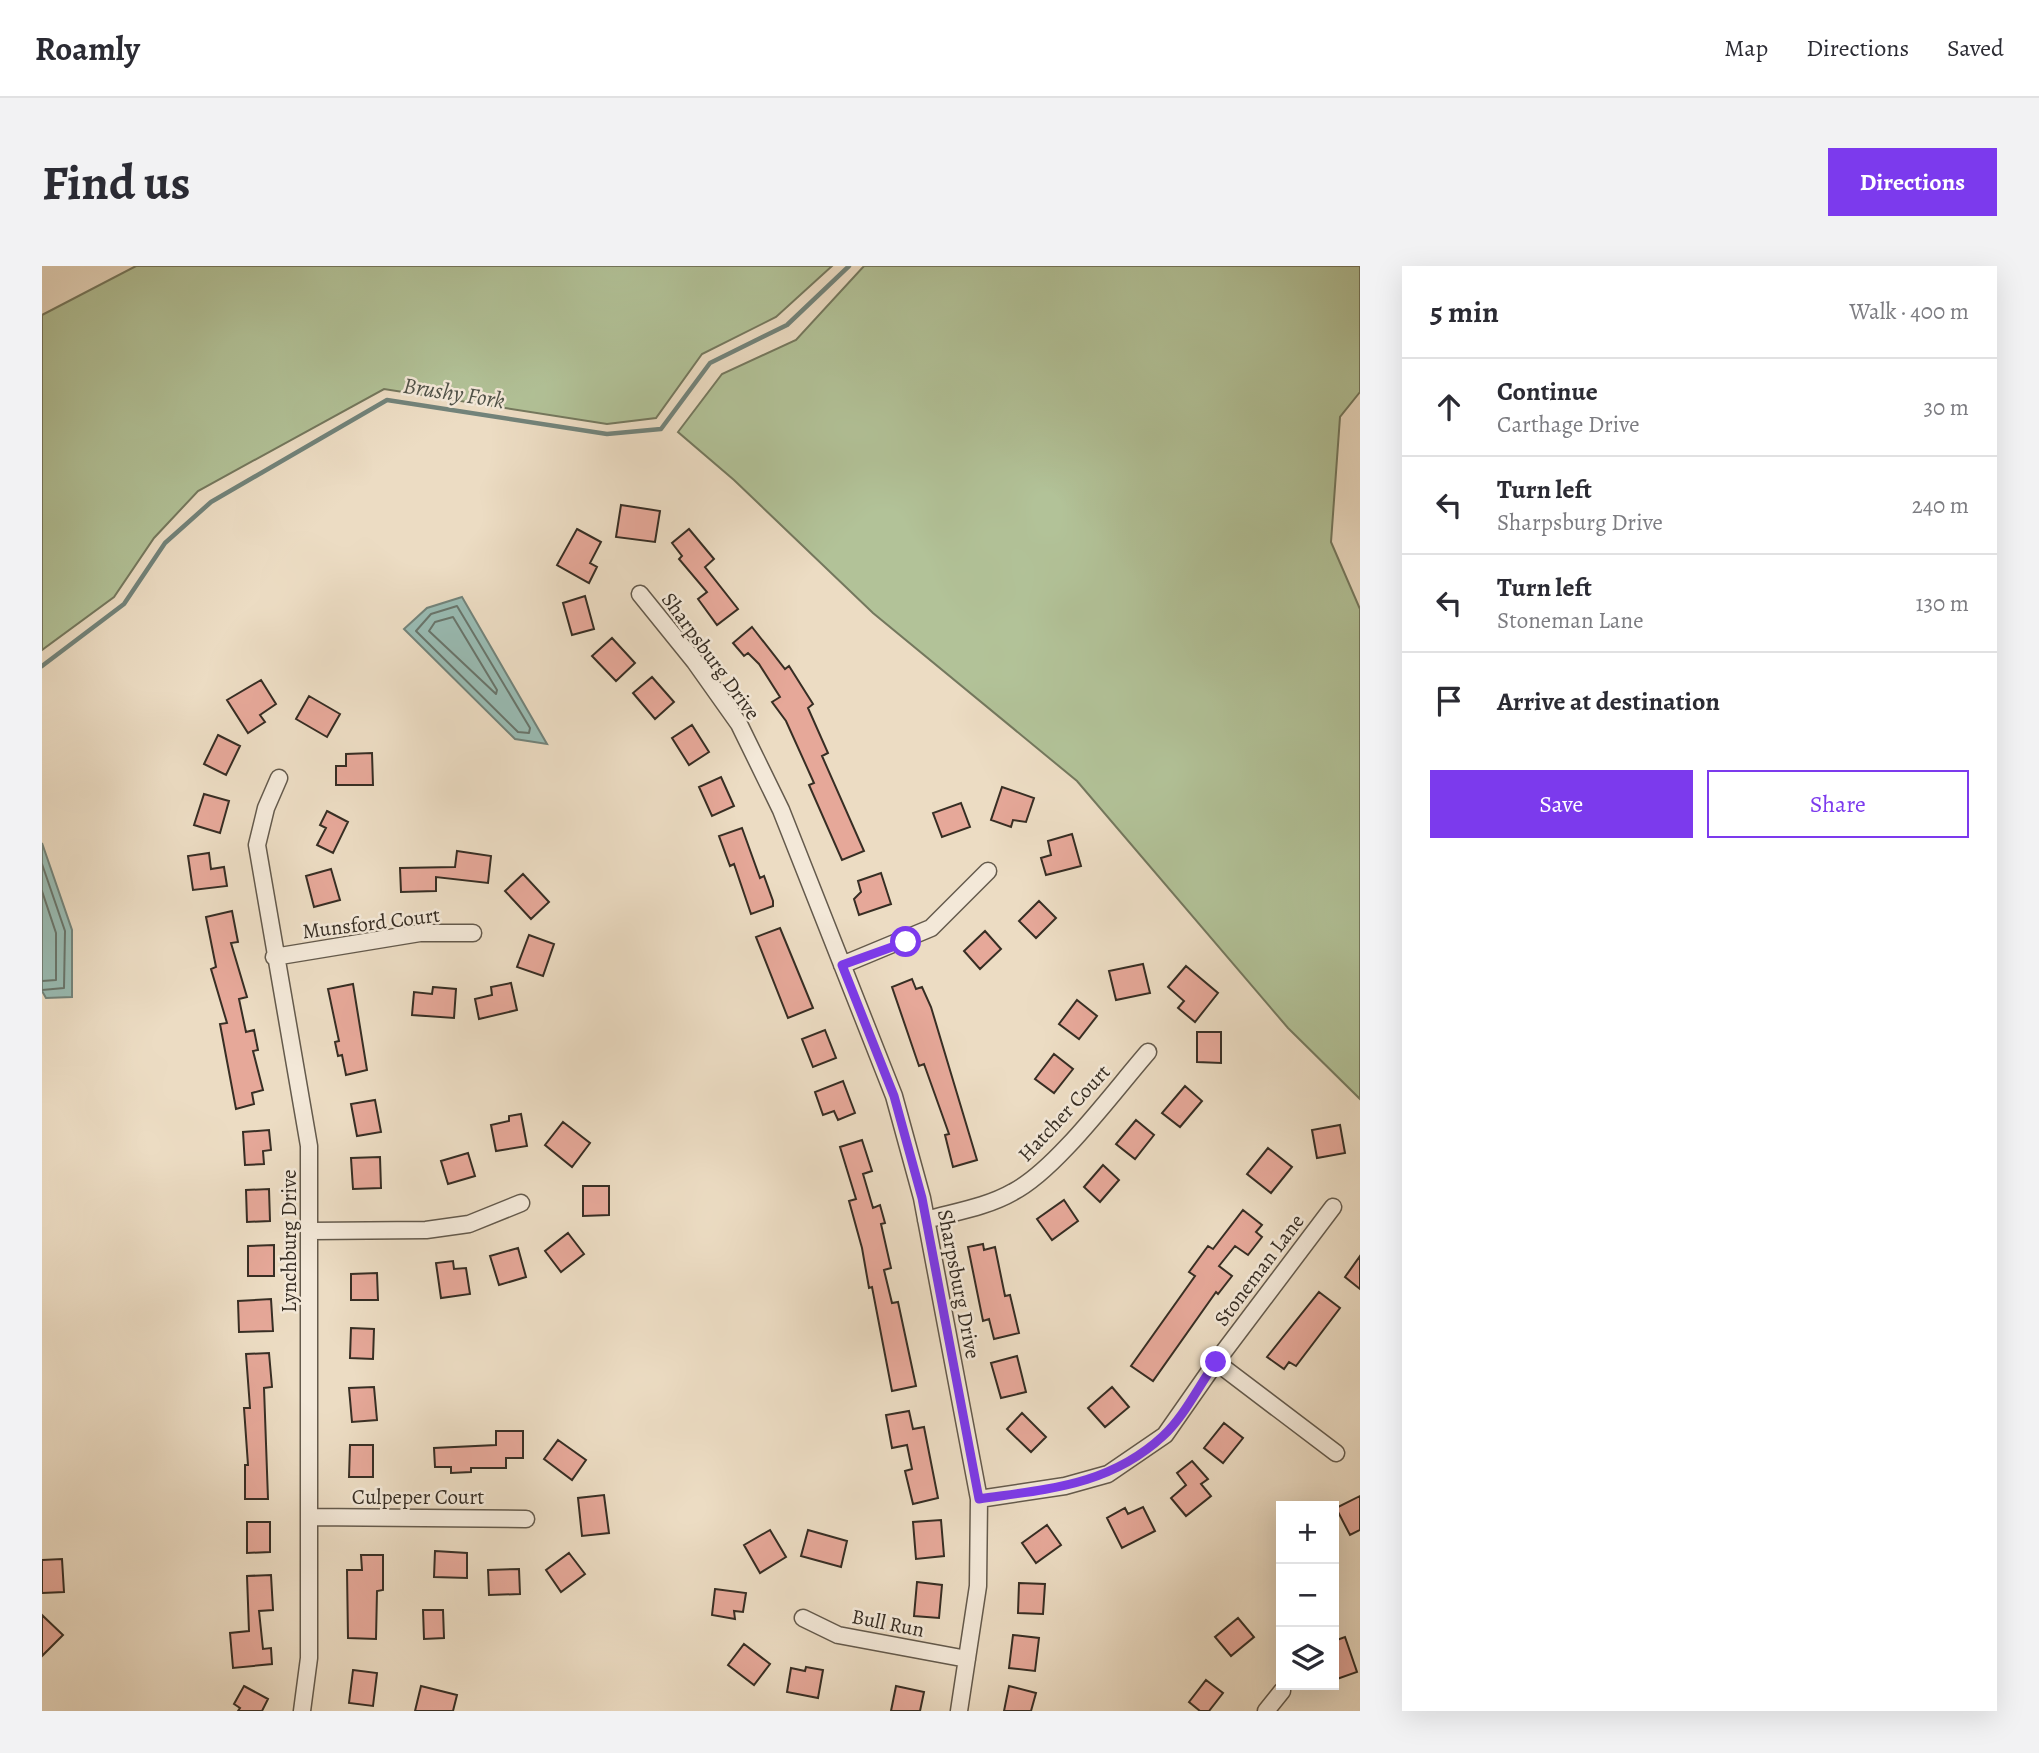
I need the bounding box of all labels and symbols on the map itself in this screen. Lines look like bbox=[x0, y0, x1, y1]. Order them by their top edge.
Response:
water label: Brushy Fork bbox=[401, 370, 507, 416]
street label: Sharpsburg Drive bbox=[655, 587, 767, 725]
street label: Munsford Court bbox=[301, 901, 441, 945]
route start bbox=[890, 926, 921, 957]
street label: Hatcher Court bbox=[1012, 1058, 1116, 1168]
street label: Lynchburg Drive bbox=[275, 1169, 303, 1313]
street label: Sharpsburg Drive bbox=[931, 1207, 987, 1361]
street label: Stoneman Lane bbox=[1208, 1208, 1310, 1332]
route end bbox=[1200, 1346, 1231, 1377]
street label: Culpeper Court bbox=[352, 1483, 484, 1511]
street label: Bull Run bbox=[849, 1602, 927, 1644]

